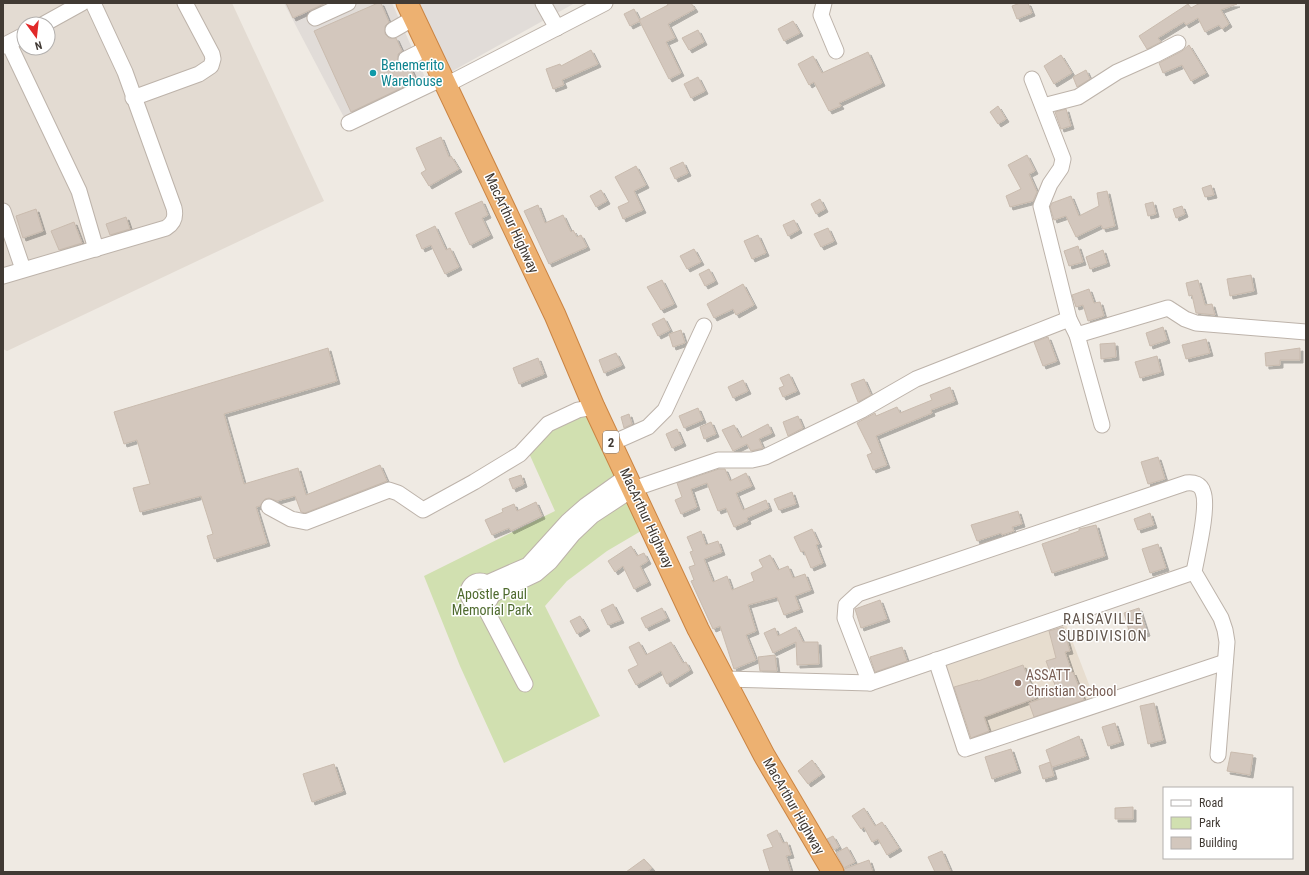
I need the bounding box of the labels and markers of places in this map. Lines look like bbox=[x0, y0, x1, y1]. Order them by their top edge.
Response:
place label: Benemerito Warehouse bbox=[381, 57, 444, 89]
marker: Benemerito Warehouse bbox=[368, 68, 378, 78]
place label: ASSATT Christian School bbox=[1026, 667, 1116, 699]
marker: ASSATT Christian School bbox=[1013, 678, 1023, 688]

